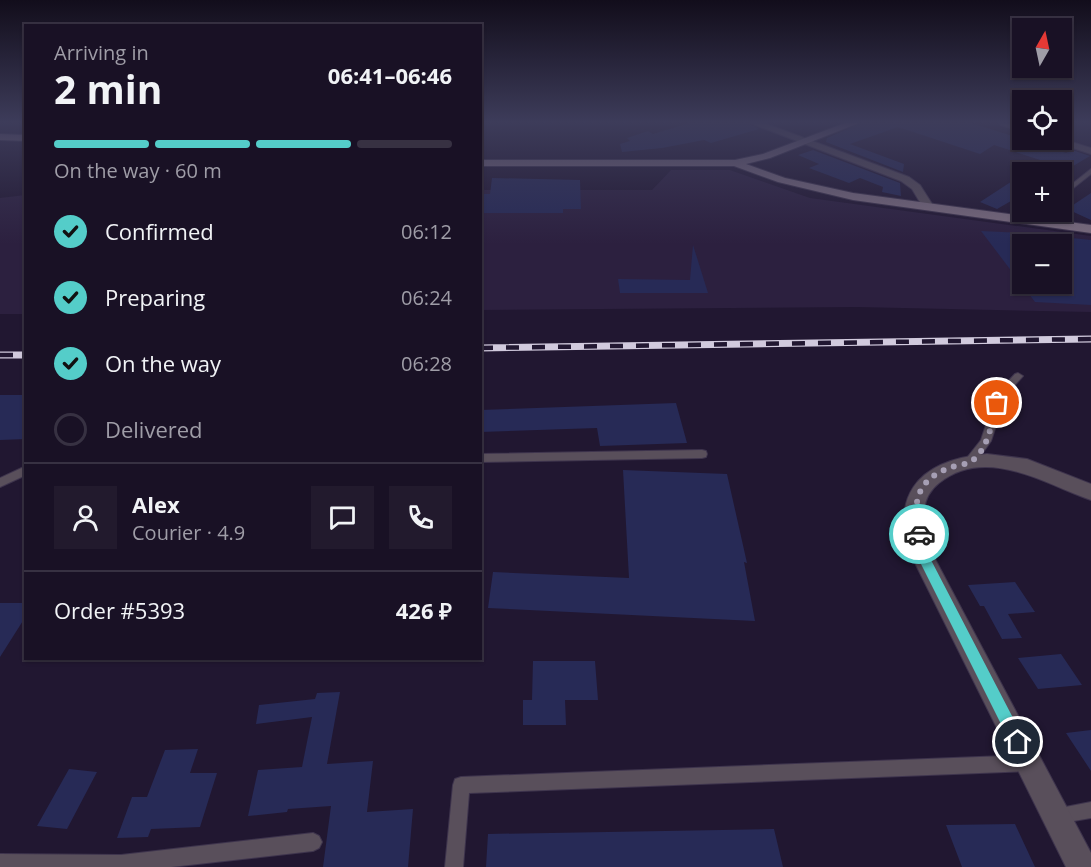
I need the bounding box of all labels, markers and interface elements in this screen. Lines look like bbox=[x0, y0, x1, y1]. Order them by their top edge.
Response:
north arrow bbox=[1012, 18, 1072, 78]
map controls bbox=[1012, 18, 1072, 294]
text: Arriving in bbox=[54, 39, 149, 66]
text: 06:41–06:46 bbox=[328, 60, 452, 90]
text: 2 min bbox=[54, 62, 162, 115]
button: locate bbox=[1012, 90, 1072, 150]
text: On the way · 60 m bbox=[54, 157, 222, 184]
button: + bbox=[1012, 162, 1072, 222]
icon: check bbox=[54, 215, 87, 248]
text: Confirmed bbox=[105, 216, 214, 246]
text: 06:12 bbox=[401, 218, 452, 245]
button: − bbox=[1012, 234, 1072, 294]
icon: check bbox=[54, 281, 87, 314]
text: Preparing bbox=[105, 282, 205, 312]
text: 06:24 bbox=[401, 284, 452, 311]
icon: check bbox=[54, 347, 87, 380]
text: On the way bbox=[105, 348, 221, 378]
text: 06:28 bbox=[401, 350, 452, 377]
pin bbox=[971, 377, 1022, 428]
icon: bag bbox=[980, 386, 1013, 419]
text: Delivered bbox=[105, 414, 203, 444]
button: person bbox=[54, 486, 117, 549]
button: chat bbox=[311, 486, 374, 549]
button: phone bbox=[389, 486, 452, 549]
text: Alex bbox=[132, 489, 180, 519]
courier bbox=[889, 504, 949, 564]
icon: car bbox=[903, 518, 936, 551]
text: Courier · 4.9 bbox=[132, 519, 245, 546]
text: Order #5393 bbox=[54, 595, 185, 625]
text: 426 ₽ bbox=[396, 595, 452, 625]
pin bbox=[992, 716, 1043, 767]
icon: home bbox=[1001, 725, 1034, 758]

